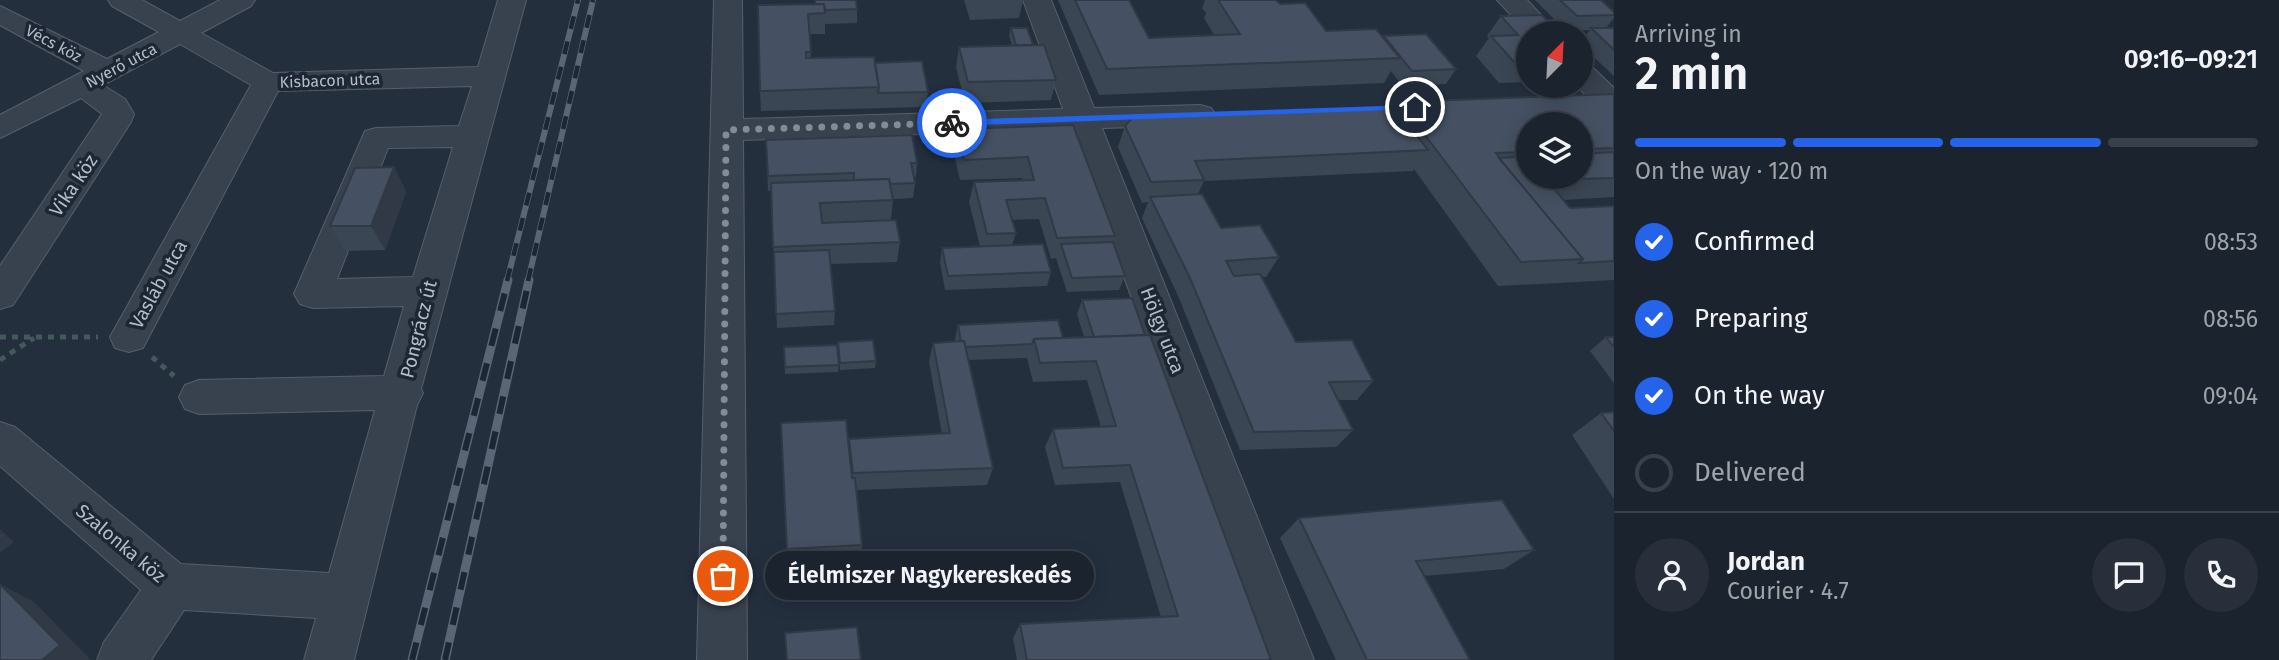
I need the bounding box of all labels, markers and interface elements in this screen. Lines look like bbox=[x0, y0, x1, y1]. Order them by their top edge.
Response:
text: Arriving in bbox=[1635, 20, 1742, 48]
street label: Vécs köz bbox=[22, 21, 85, 66]
north arrow bbox=[1516, 21, 1592, 98]
map controls bbox=[1516, 21, 1593, 189]
street label: Nyerő utca bbox=[82, 39, 160, 92]
text: 09:16–09:21 bbox=[2124, 44, 2258, 75]
text: 2 min bbox=[1635, 46, 1748, 101]
street label: Kisbacon utca bbox=[279, 69, 381, 92]
pin bbox=[1385, 77, 1445, 137]
courier bbox=[917, 88, 987, 158]
icon: home bbox=[1396, 88, 1434, 126]
icon: bike bbox=[933, 104, 971, 142]
button: layers bbox=[1516, 112, 1593, 189]
street label: Vika köz bbox=[44, 150, 102, 221]
text: On the way · 120 m bbox=[1635, 157, 1828, 185]
icon: check bbox=[1635, 223, 1673, 261]
text: Confirmed bbox=[1694, 226, 1815, 257]
text: 08:53 bbox=[2204, 228, 2258, 256]
street label: Vasláb utca bbox=[125, 236, 192, 333]
street label: Pongrácz út bbox=[395, 278, 442, 380]
street label: Hölgy utca bbox=[1136, 284, 1190, 377]
icon: check bbox=[1635, 300, 1673, 338]
text: Preparing bbox=[1694, 303, 1807, 334]
text: 08:56 bbox=[2203, 305, 2258, 333]
icon: check bbox=[1635, 377, 1673, 415]
text: On the way bbox=[1694, 380, 1825, 411]
text: 09:04 bbox=[2203, 382, 2258, 410]
text: Delivered bbox=[1694, 457, 1806, 488]
street label: Szalonka köz bbox=[71, 499, 170, 587]
button: person bbox=[1635, 538, 1709, 612]
button: chat bbox=[2092, 538, 2166, 612]
button: phone bbox=[2184, 538, 2258, 612]
pin bbox=[693, 546, 753, 606]
text: Jordan bbox=[1727, 546, 1805, 577]
callout: Élelmiszer Nagykereskedés bbox=[765, 552, 1094, 600]
icon: bag bbox=[704, 557, 742, 595]
text: Élelmiszer Nagykereskedés bbox=[787, 561, 1072, 589]
text: Courier · 4.7 bbox=[1727, 577, 1849, 605]

